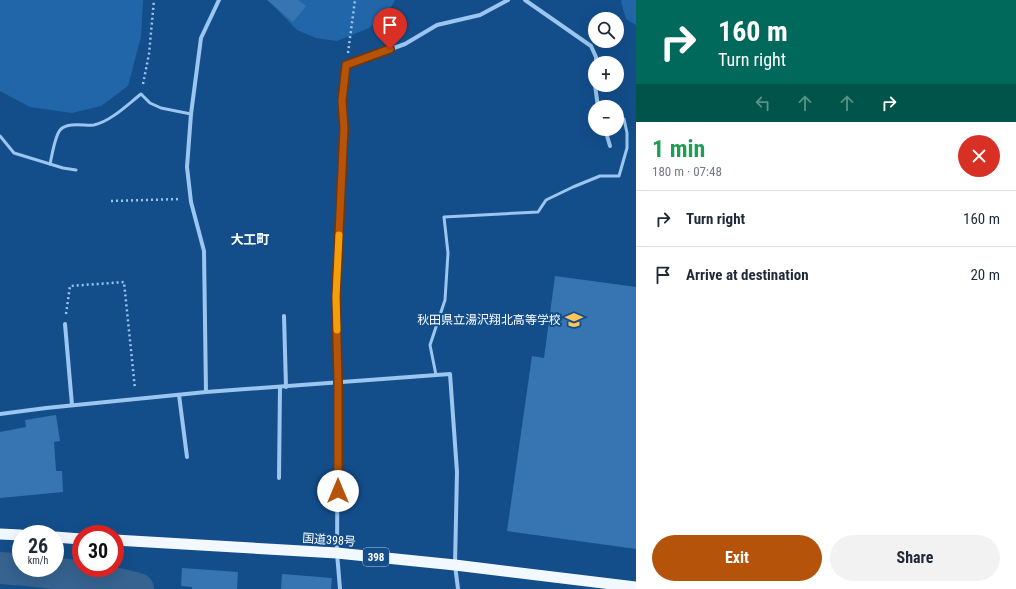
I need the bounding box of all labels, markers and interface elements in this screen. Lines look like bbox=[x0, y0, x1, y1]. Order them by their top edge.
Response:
pin bbox=[373, 8, 407, 49]
map controls bbox=[588, 12, 624, 136]
button: search bbox=[588, 12, 624, 48]
icon: arrive bbox=[379, 14, 401, 36]
text: 160 m bbox=[718, 15, 788, 48]
icon: right bbox=[652, 16, 704, 68]
text: Turn right bbox=[718, 49, 786, 70]
button: + bbox=[588, 56, 624, 92]
icon: left bbox=[752, 92, 774, 114]
icon: ahead bbox=[794, 92, 816, 114]
icon: ahead bbox=[836, 92, 858, 114]
icon: right bbox=[878, 92, 900, 114]
button: − bbox=[588, 100, 624, 136]
text: 1 min bbox=[652, 135, 705, 163]
button: close bbox=[958, 135, 1000, 177]
text: 180 m · 07:48 bbox=[652, 164, 722, 179]
icon: right bbox=[652, 208, 674, 230]
text: Turn right bbox=[686, 210, 745, 228]
text: 160 m bbox=[963, 210, 1000, 228]
district label: 大工町 bbox=[230, 232, 270, 247]
icon: arrive bbox=[652, 264, 674, 286]
text: Arrive at destination bbox=[686, 266, 809, 284]
text: 20 m bbox=[970, 266, 1000, 284]
school or university icon: 秋田県立湯沢翔北高等学校 bbox=[564, 310, 584, 330]
place label: 秋田県立湯沢翔北高等学校 bbox=[417, 313, 561, 327]
position arrow bbox=[317, 470, 359, 512]
speed limit sign: 30 bbox=[72, 525, 124, 577]
street label: 国道398号 bbox=[302, 531, 356, 549]
text: 26 bbox=[28, 534, 48, 558]
button: Exit bbox=[652, 535, 822, 581]
button: Share bbox=[830, 535, 1000, 581]
road number: 398 bbox=[363, 548, 389, 566]
text: km/h bbox=[28, 555, 48, 566]

